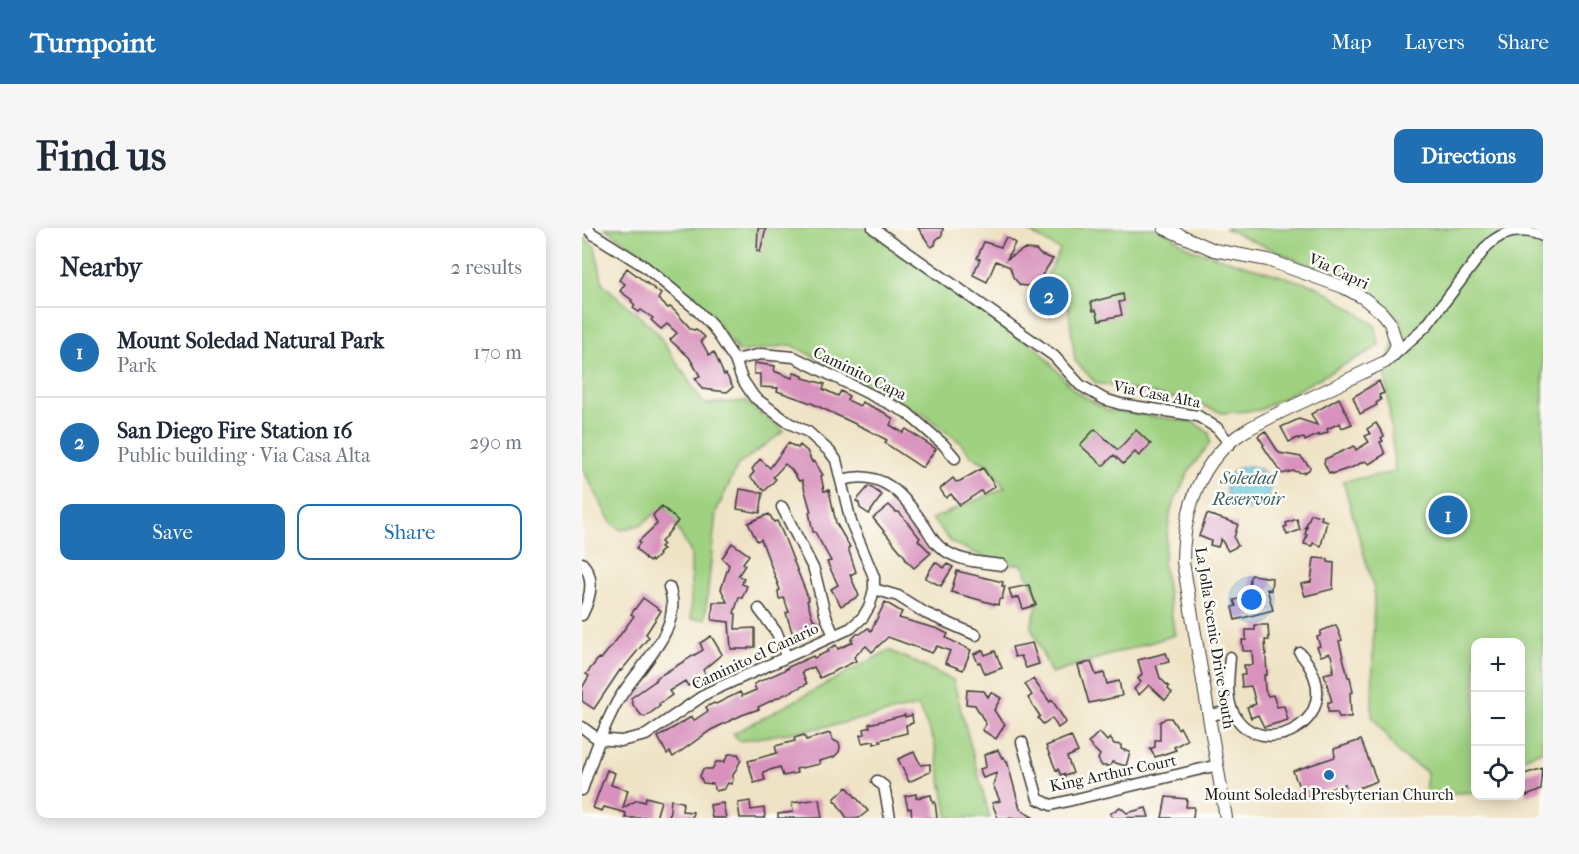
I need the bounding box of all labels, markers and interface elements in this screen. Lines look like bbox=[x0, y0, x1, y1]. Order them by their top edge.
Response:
text: Turnpoint bbox=[30, 26, 156, 59]
text: Map bbox=[1331, 30, 1372, 54]
text: Layers bbox=[1405, 30, 1464, 54]
text: Share bbox=[1497, 30, 1549, 54]
button: Directions bbox=[1394, 129, 1543, 183]
text: Find us bbox=[36, 132, 166, 181]
street label: Via Capri bbox=[1305, 248, 1372, 293]
text: Nearby bbox=[60, 252, 142, 283]
text: 2 results bbox=[451, 256, 522, 279]
pin: 2 bbox=[1030, 274, 1068, 318]
text: Mount Soledad Natural Park bbox=[117, 328, 384, 354]
text: 1 bbox=[76, 341, 83, 364]
text: 170 m bbox=[473, 341, 522, 364]
street label: Caminito Capa bbox=[810, 342, 910, 404]
text: Park bbox=[117, 354, 157, 377]
street label: Via Casa Alta bbox=[1111, 376, 1203, 412]
text: San Diego Fire Station 16 bbox=[117, 418, 352, 444]
text: 2 bbox=[74, 431, 85, 454]
text: 290 m bbox=[469, 431, 522, 454]
text: Public building · Via Casa Alta bbox=[117, 444, 370, 467]
water label: Soledad Reservoir bbox=[1211, 468, 1286, 510]
pin: 1 bbox=[1428, 492, 1468, 538]
button: Save bbox=[60, 504, 285, 560]
button: Share bbox=[297, 504, 522, 560]
street label: La Jolla Scenic Drive South bbox=[1191, 546, 1239, 730]
your location bbox=[1237, 585, 1266, 614]
street label: Caminito el Canario bbox=[689, 618, 821, 694]
map controls bbox=[1471, 638, 1525, 800]
button: + bbox=[1471, 638, 1525, 692]
button: − bbox=[1471, 692, 1525, 746]
button: locate bbox=[1471, 746, 1525, 800]
street label: King Arthur Court bbox=[1048, 750, 1178, 796]
marker: Mount Soledad Presbyterian Church bbox=[1322, 768, 1336, 782]
place label: Mount Soledad Presbyterian Church bbox=[1204, 785, 1454, 804]

